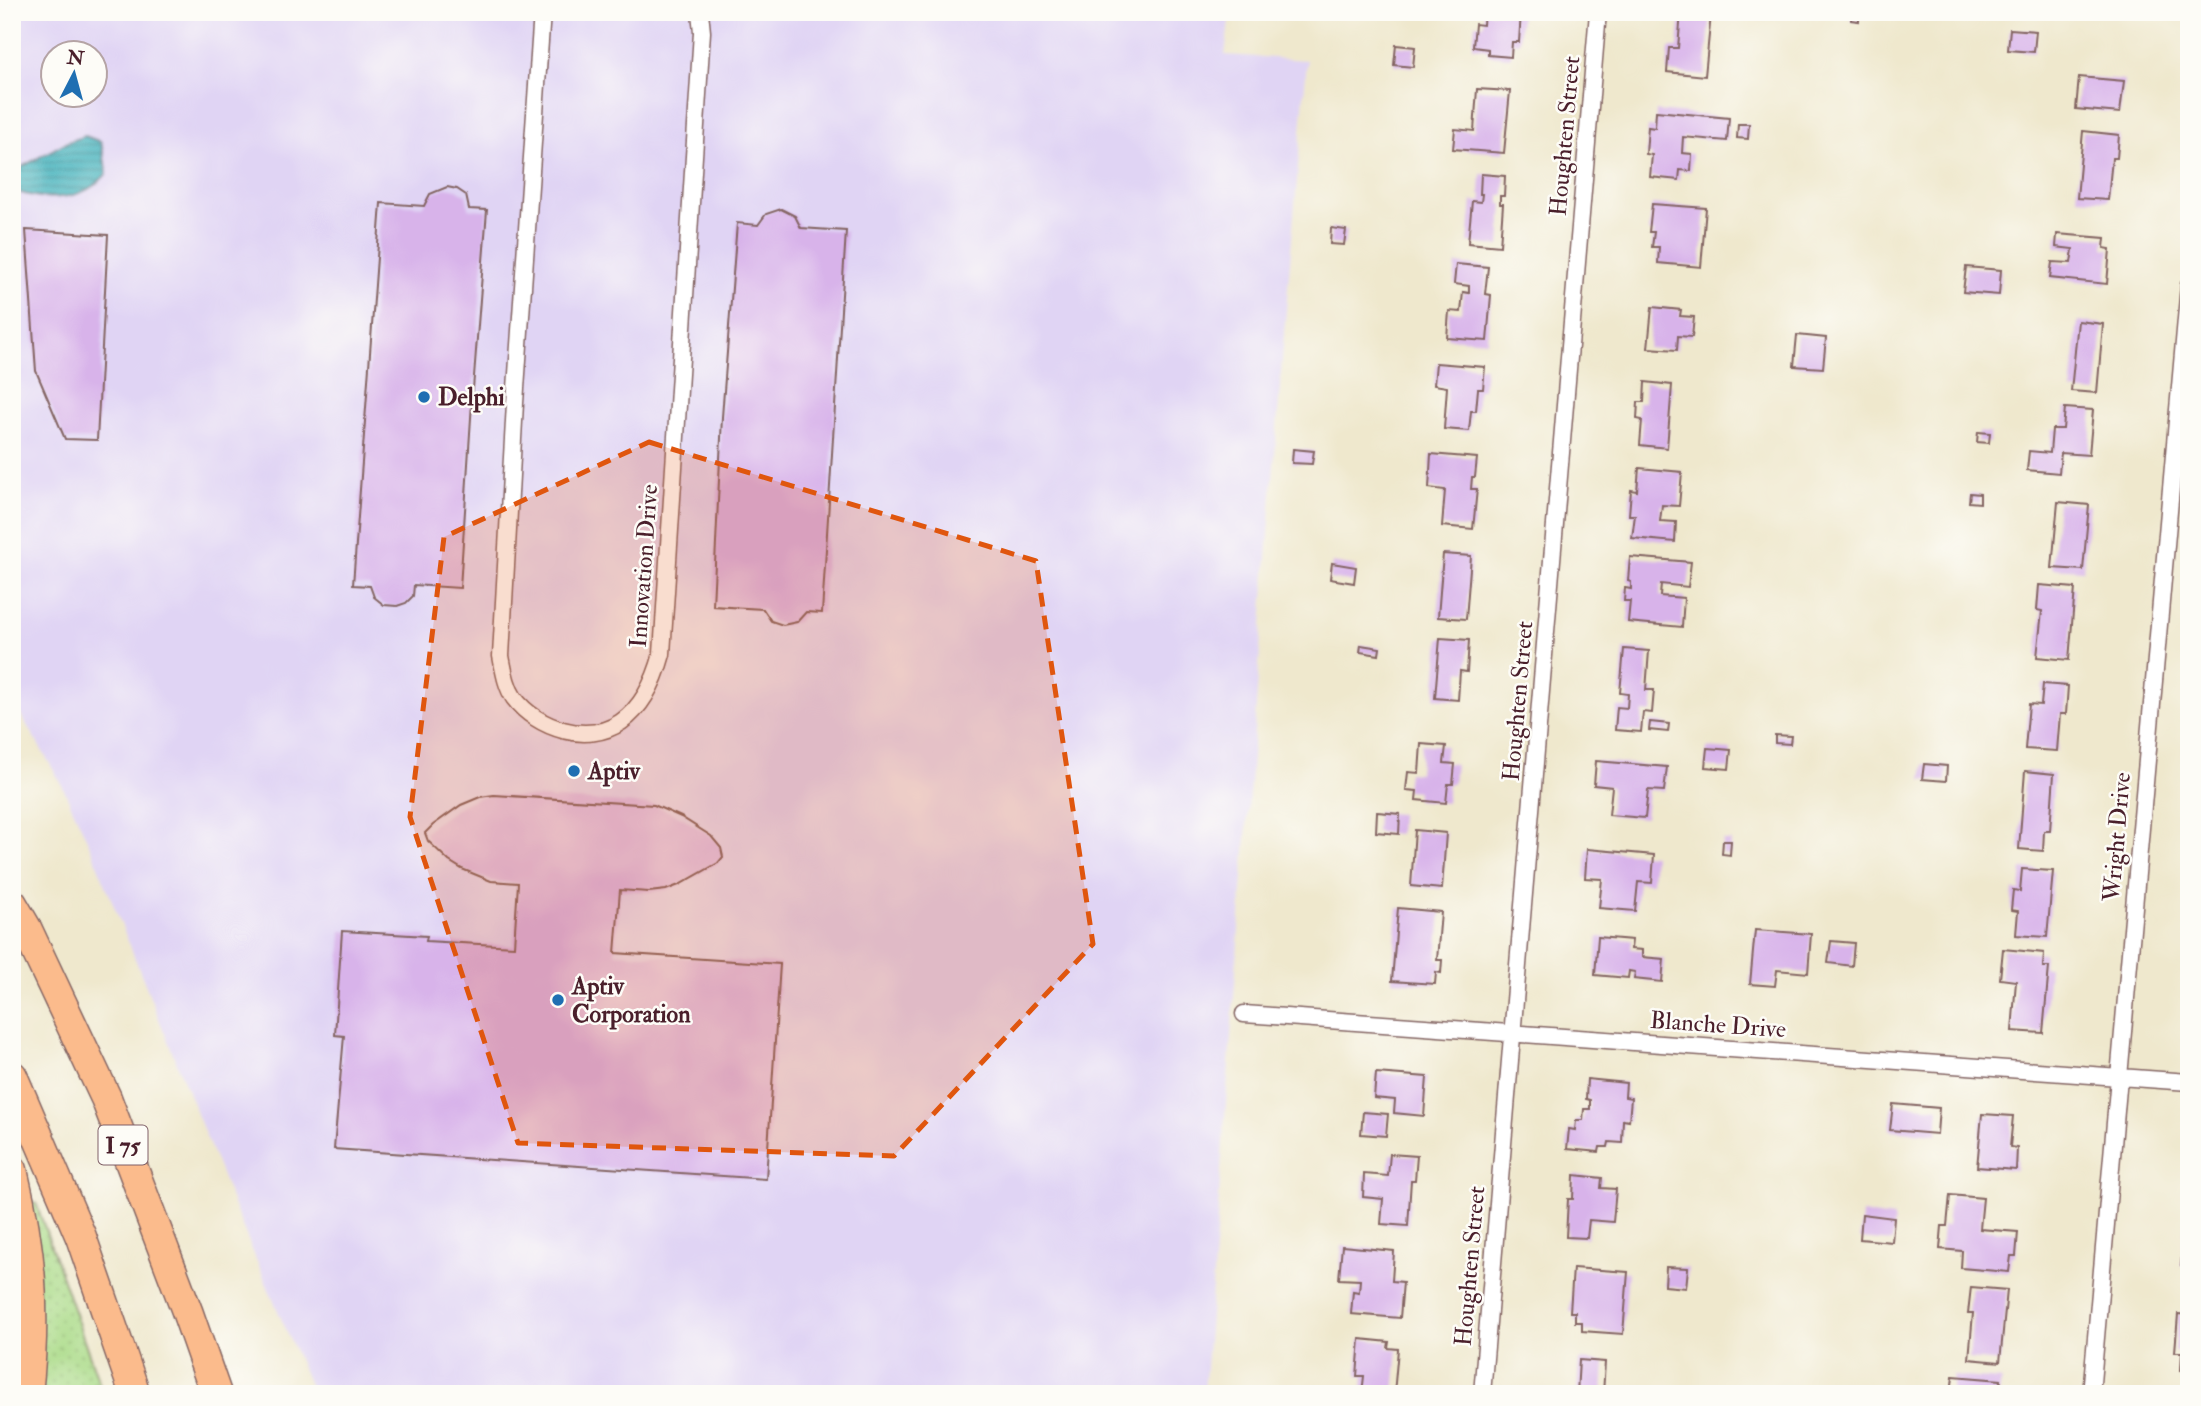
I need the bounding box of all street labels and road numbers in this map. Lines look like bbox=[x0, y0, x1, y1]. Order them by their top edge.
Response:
street label: Houghten Street bbox=[1543, 54, 1587, 217]
street label: Innovation Drive bbox=[623, 483, 665, 649]
street label: Houghten Street bbox=[1496, 619, 1540, 782]
street label: Wright Drive bbox=[2096, 771, 2138, 904]
street label: Blanche Drive bbox=[1649, 1005, 1787, 1045]
road number: I 75 bbox=[99, 1126, 148, 1164]
street label: Houghten Street bbox=[1448, 1184, 1492, 1347]

